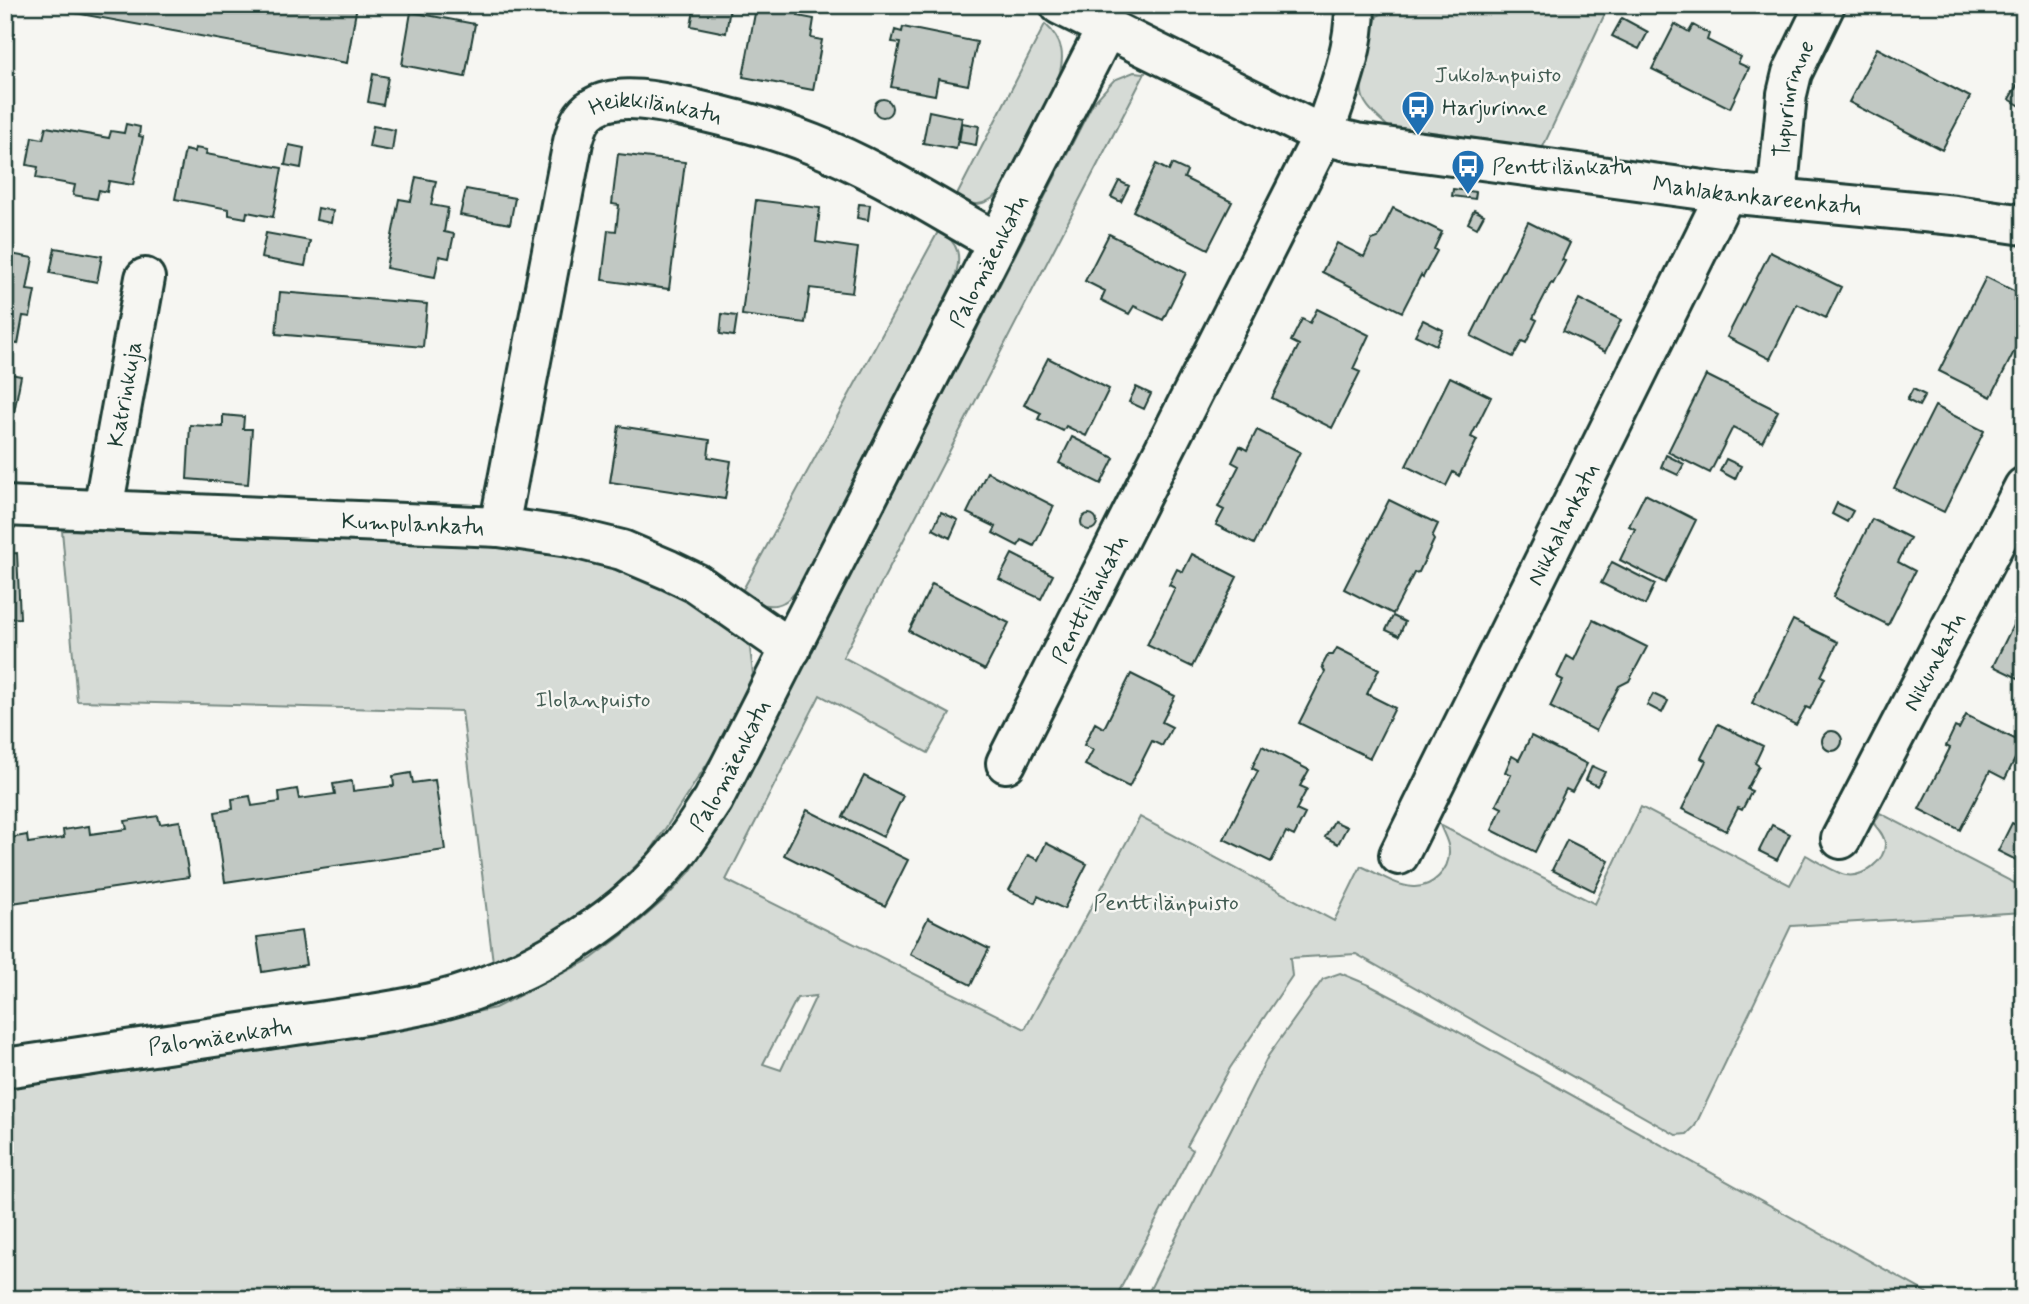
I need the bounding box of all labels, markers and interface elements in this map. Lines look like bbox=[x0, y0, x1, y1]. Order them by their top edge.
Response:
street label: Tupurinrinne bbox=[1768, 36, 1823, 159]
park label: Jukolanpuisto bbox=[1435, 61, 1561, 91]
street label: Heikkilänkatu bbox=[584, 86, 725, 133]
bus stop icon: Harjurinne bbox=[1399, 88, 1437, 137]
place label: Harjurinne bbox=[1442, 94, 1548, 124]
bus stop icon: Penttilänkatu bbox=[1449, 147, 1487, 196]
place label: Penttilänkatu bbox=[1492, 153, 1632, 183]
street label: Mahlakankareenkatu bbox=[1651, 170, 1863, 223]
street label: Palomäenkatu bbox=[943, 190, 1036, 333]
street label: Katrinkuja bbox=[102, 339, 150, 450]
street label: Nikkalankatu bbox=[1521, 459, 1607, 591]
street label: Kumpulankatu bbox=[341, 507, 484, 543]
street label: Penttilänkatu bbox=[1046, 530, 1136, 669]
street label: Nikunkatu bbox=[1897, 608, 1973, 717]
park label: Ilolanpuisto bbox=[535, 686, 651, 716]
street label: Palomäenkatu bbox=[683, 695, 778, 838]
park label: Penttilänpuisto bbox=[1093, 889, 1239, 919]
street label: Palomäenkatu bbox=[146, 1013, 294, 1064]

